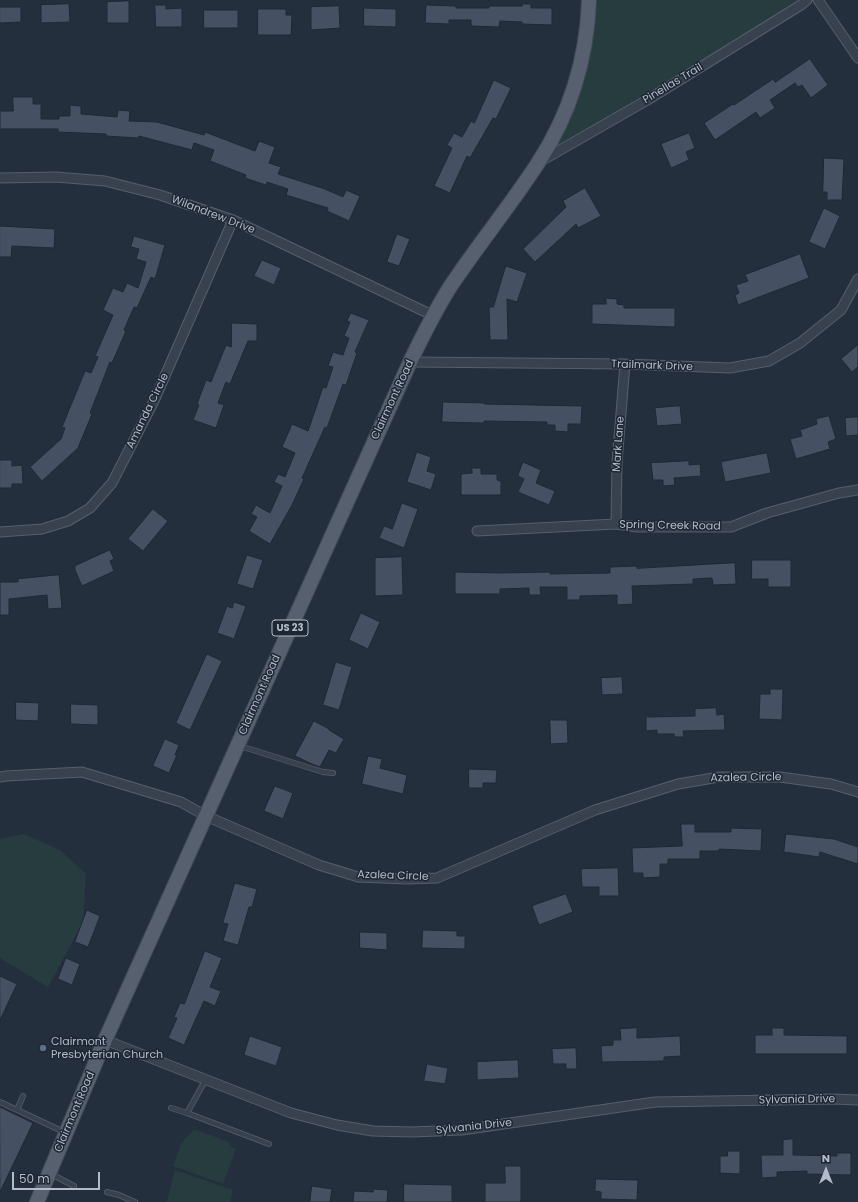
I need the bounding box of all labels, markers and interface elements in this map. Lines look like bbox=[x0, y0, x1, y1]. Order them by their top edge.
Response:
street label: Pinellas Trail bbox=[641, 61, 705, 107]
street label: Wilandrew Drive bbox=[169, 193, 257, 237]
street label: Clairmont Road bbox=[369, 358, 417, 442]
street label: Trailmark Drive bbox=[611, 358, 693, 374]
street label: Amanda Circle bbox=[124, 371, 172, 451]
street label: Mark Lane bbox=[610, 416, 628, 472]
street label: Spring Creek Road bbox=[619, 519, 721, 533]
road number: US 23 bbox=[272, 620, 308, 636]
street label: Clairmont Road bbox=[236, 653, 284, 737]
street label: Azalea Circle bbox=[710, 771, 782, 785]
street label: Azalea Circle bbox=[357, 868, 429, 884]
place label: Clairmont Presbyterian Church bbox=[51, 1035, 163, 1061]
marker: Clairmont Presbyterian Church bbox=[38, 1043, 48, 1053]
street label: Clairmont Road bbox=[52, 1070, 98, 1154]
street label: Sylvania Drive bbox=[759, 1093, 835, 1107]
street label: Sylvania Drive bbox=[435, 1116, 513, 1138]
north arrow bbox=[806, 1150, 846, 1190]
text: N bbox=[822, 1150, 830, 1166]
scale bar bbox=[14, 1164, 102, 1190]
text: 50 m bbox=[19, 1170, 50, 1187]

